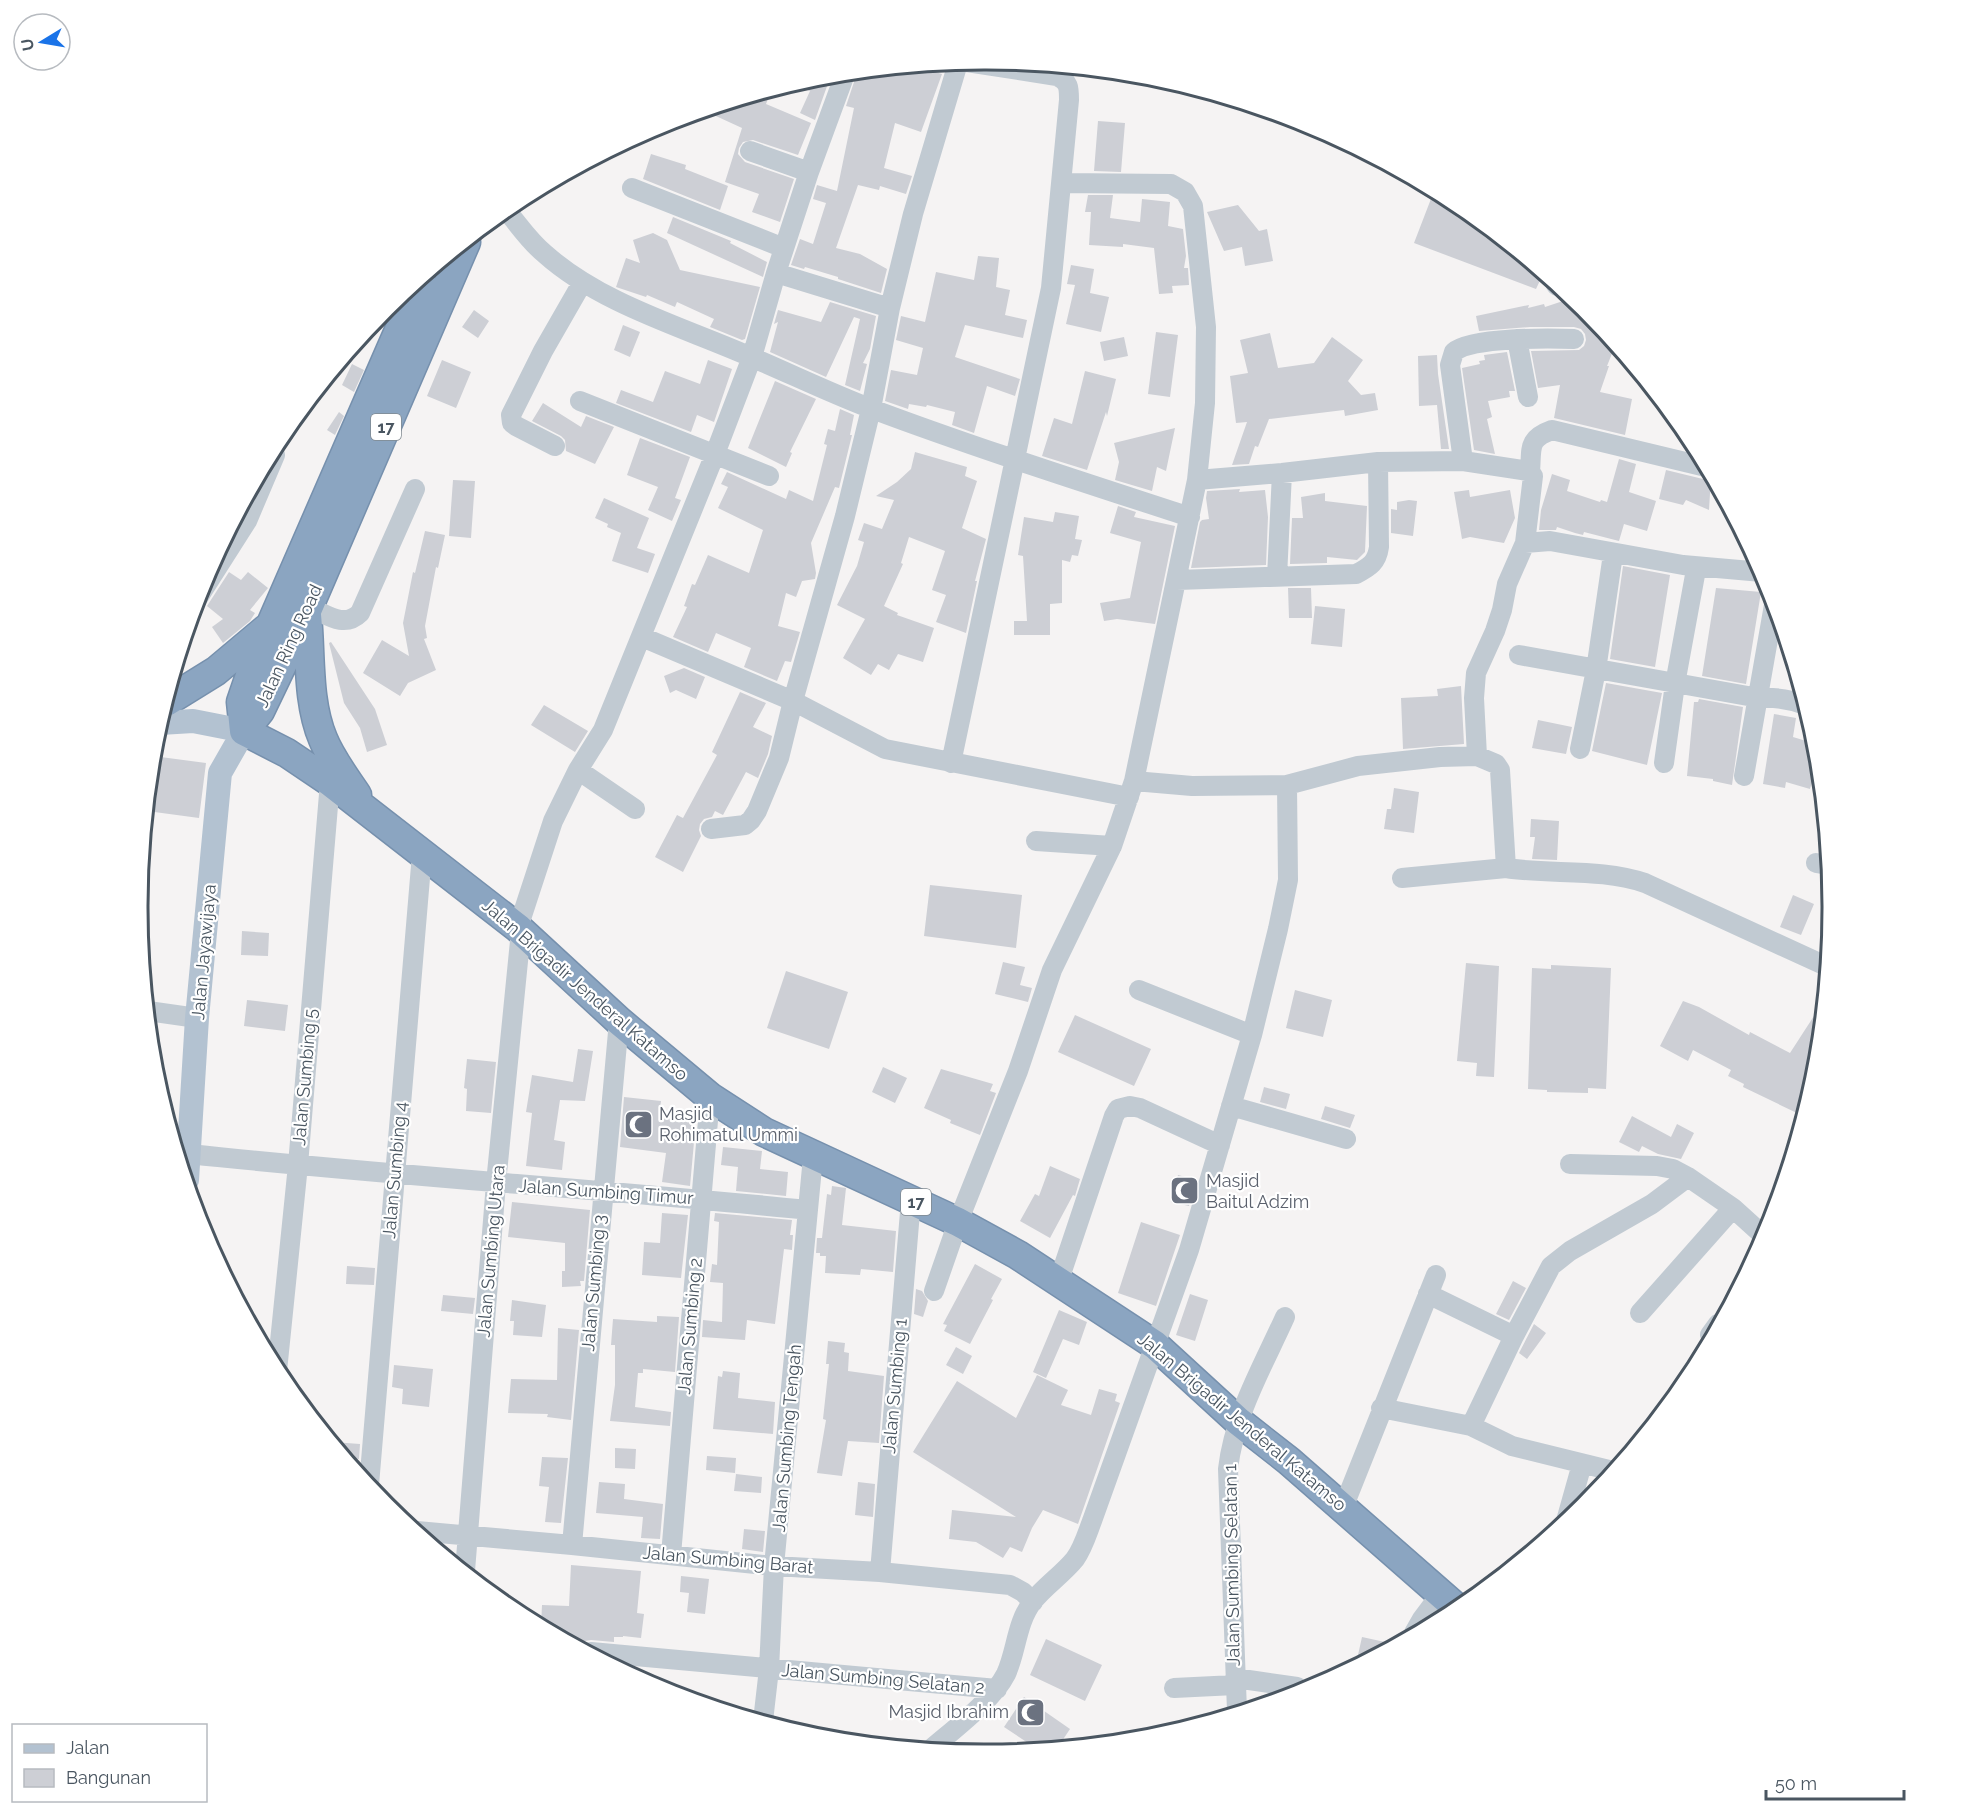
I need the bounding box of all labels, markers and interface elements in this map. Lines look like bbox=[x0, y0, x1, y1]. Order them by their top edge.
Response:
north arrow bbox=[12, 12, 72, 72]
text: U bbox=[17, 37, 38, 52]
road number: 17 bbox=[371, 414, 401, 440]
street label: Jalan Ring Road bbox=[251, 581, 326, 711]
street label: Jalan Jayawijaya bbox=[187, 883, 220, 1021]
street label: Jalan Brigadir Jenderal Katamso bbox=[478, 894, 693, 1085]
street label: Jalan Sumbing 5 bbox=[288, 1007, 321, 1146]
street label: Jalan Sumbing 4 bbox=[378, 1100, 411, 1239]
place label: Masjid Rohimatul Ummi bbox=[659, 1103, 798, 1145]
mosque icon: Masjid Rohimatul Ummi bbox=[622, 1108, 654, 1140]
street label: Jalan Sumbing Utara bbox=[473, 1164, 508, 1338]
place label: Masjid Baitul Adzim bbox=[1206, 1170, 1309, 1212]
street label: Jalan Sumbing Timur bbox=[518, 1175, 695, 1208]
mosque icon: Masjid Baitul Adzim bbox=[1169, 1175, 1201, 1207]
road number: 17 bbox=[901, 1189, 931, 1215]
street label: Jalan Sumbing 3 bbox=[577, 1214, 610, 1352]
street label: Jalan Sumbing 2 bbox=[673, 1257, 706, 1395]
street label: Jalan Sumbing 1 bbox=[878, 1317, 911, 1454]
street label: Jalan Brigadir Jenderal Katamso bbox=[1134, 1328, 1351, 1515]
street label: Jalan Sumbing Tengah bbox=[768, 1343, 805, 1533]
street label: Jalan Sumbing Selatan 1 bbox=[1219, 1463, 1244, 1666]
street label: Jalan Sumbing Barat bbox=[642, 1542, 814, 1577]
street label: Jalan Sumbing Selatan 2 bbox=[781, 1659, 986, 1698]
mosque icon: Masjid Ibrahim bbox=[1014, 1696, 1046, 1728]
place label: Masjid Ibrahim bbox=[888, 1701, 1009, 1722]
legend bbox=[12, 1724, 207, 1802]
text: Jalan bbox=[66, 1737, 110, 1758]
scale bar bbox=[1766, 1763, 1904, 1801]
text: Bangunan bbox=[66, 1767, 151, 1788]
text: 50 m bbox=[1775, 1773, 1817, 1794]

